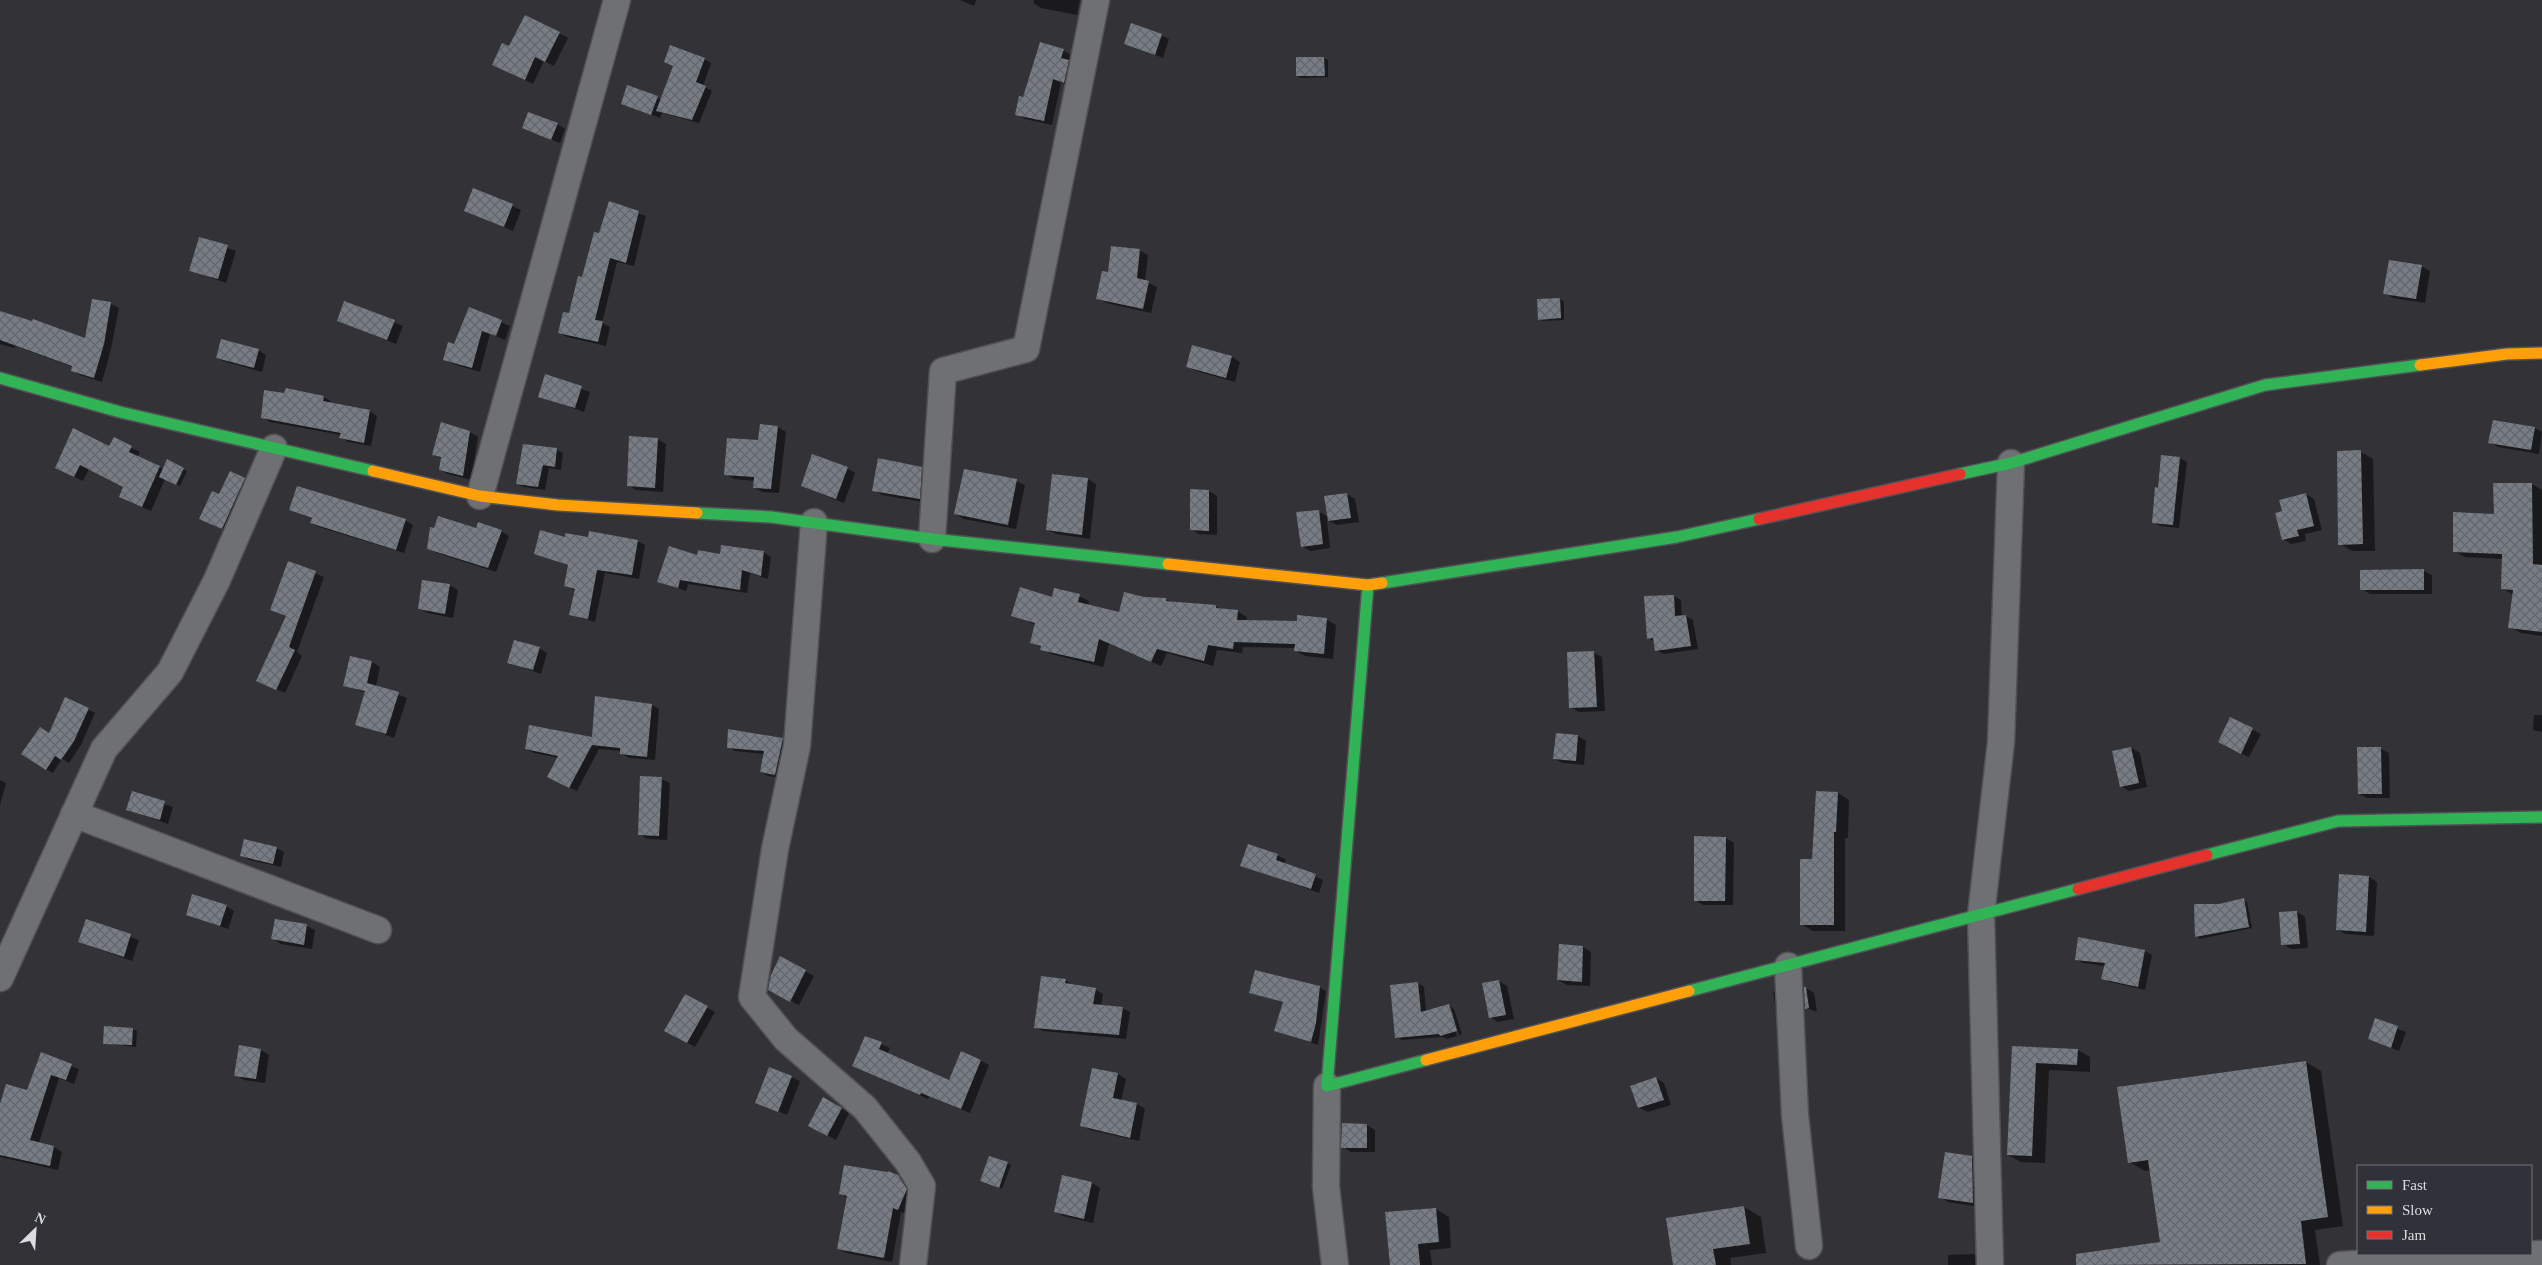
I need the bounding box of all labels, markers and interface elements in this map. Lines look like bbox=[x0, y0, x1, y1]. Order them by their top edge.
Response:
legend bbox=[2357, 1165, 2532, 1255]
text: Fast bbox=[2402, 1177, 2428, 1193]
text: Slow bbox=[2402, 1202, 2433, 1218]
north arrow bbox=[10, 1205, 60, 1255]
text: N bbox=[33, 1210, 48, 1228]
text: Jam bbox=[2402, 1227, 2426, 1243]

